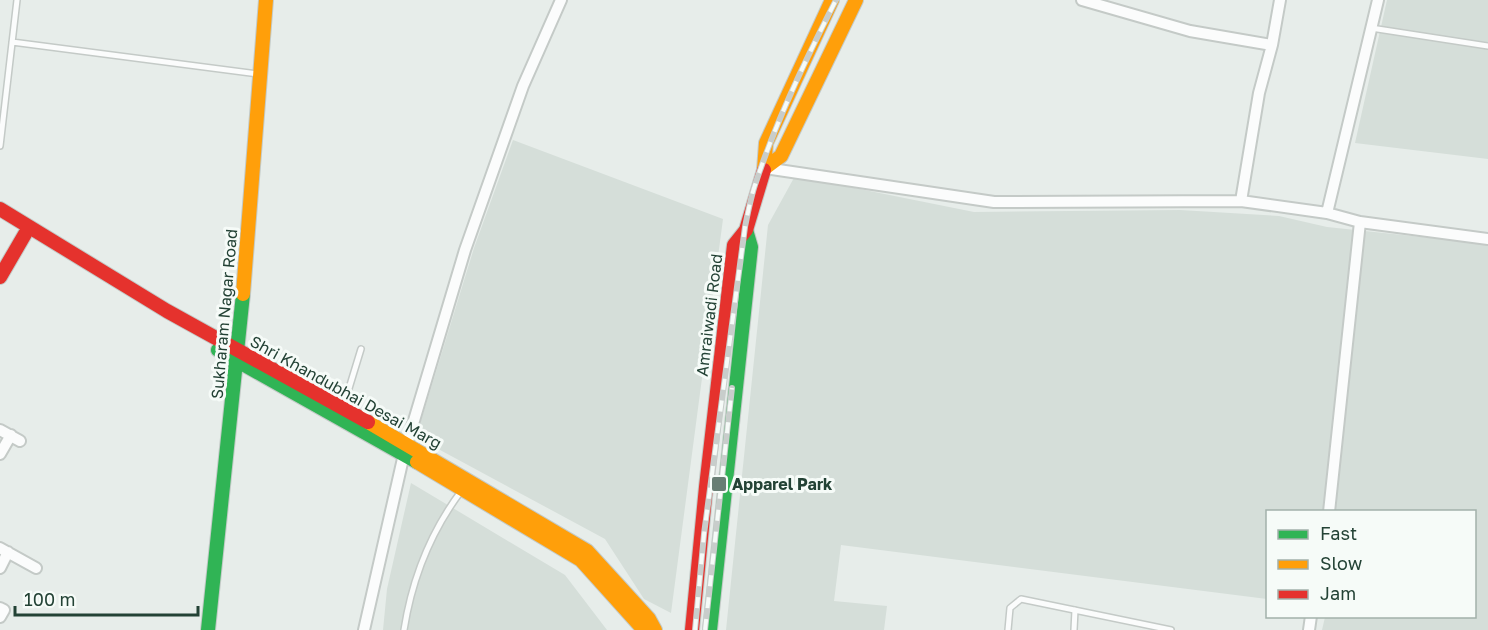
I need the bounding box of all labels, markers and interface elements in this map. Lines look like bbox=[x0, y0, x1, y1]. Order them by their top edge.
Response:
street label: Sukharam Nagar Road bbox=[207, 228, 241, 400]
street label: Amraiwadi Road bbox=[692, 253, 726, 377]
street label: Shri Khandubhai Desai Marg bbox=[247, 331, 445, 453]
place label: Apparel Park bbox=[732, 474, 833, 494]
marker: Apparel Park bbox=[710, 475, 728, 493]
legend bbox=[1266, 510, 1476, 618]
text: Fast bbox=[1320, 522, 1357, 544]
text: Slow bbox=[1320, 552, 1363, 574]
scale bar bbox=[15, 579, 198, 617]
text: Jam bbox=[1320, 582, 1356, 604]
text: 100 m bbox=[24, 588, 75, 610]

